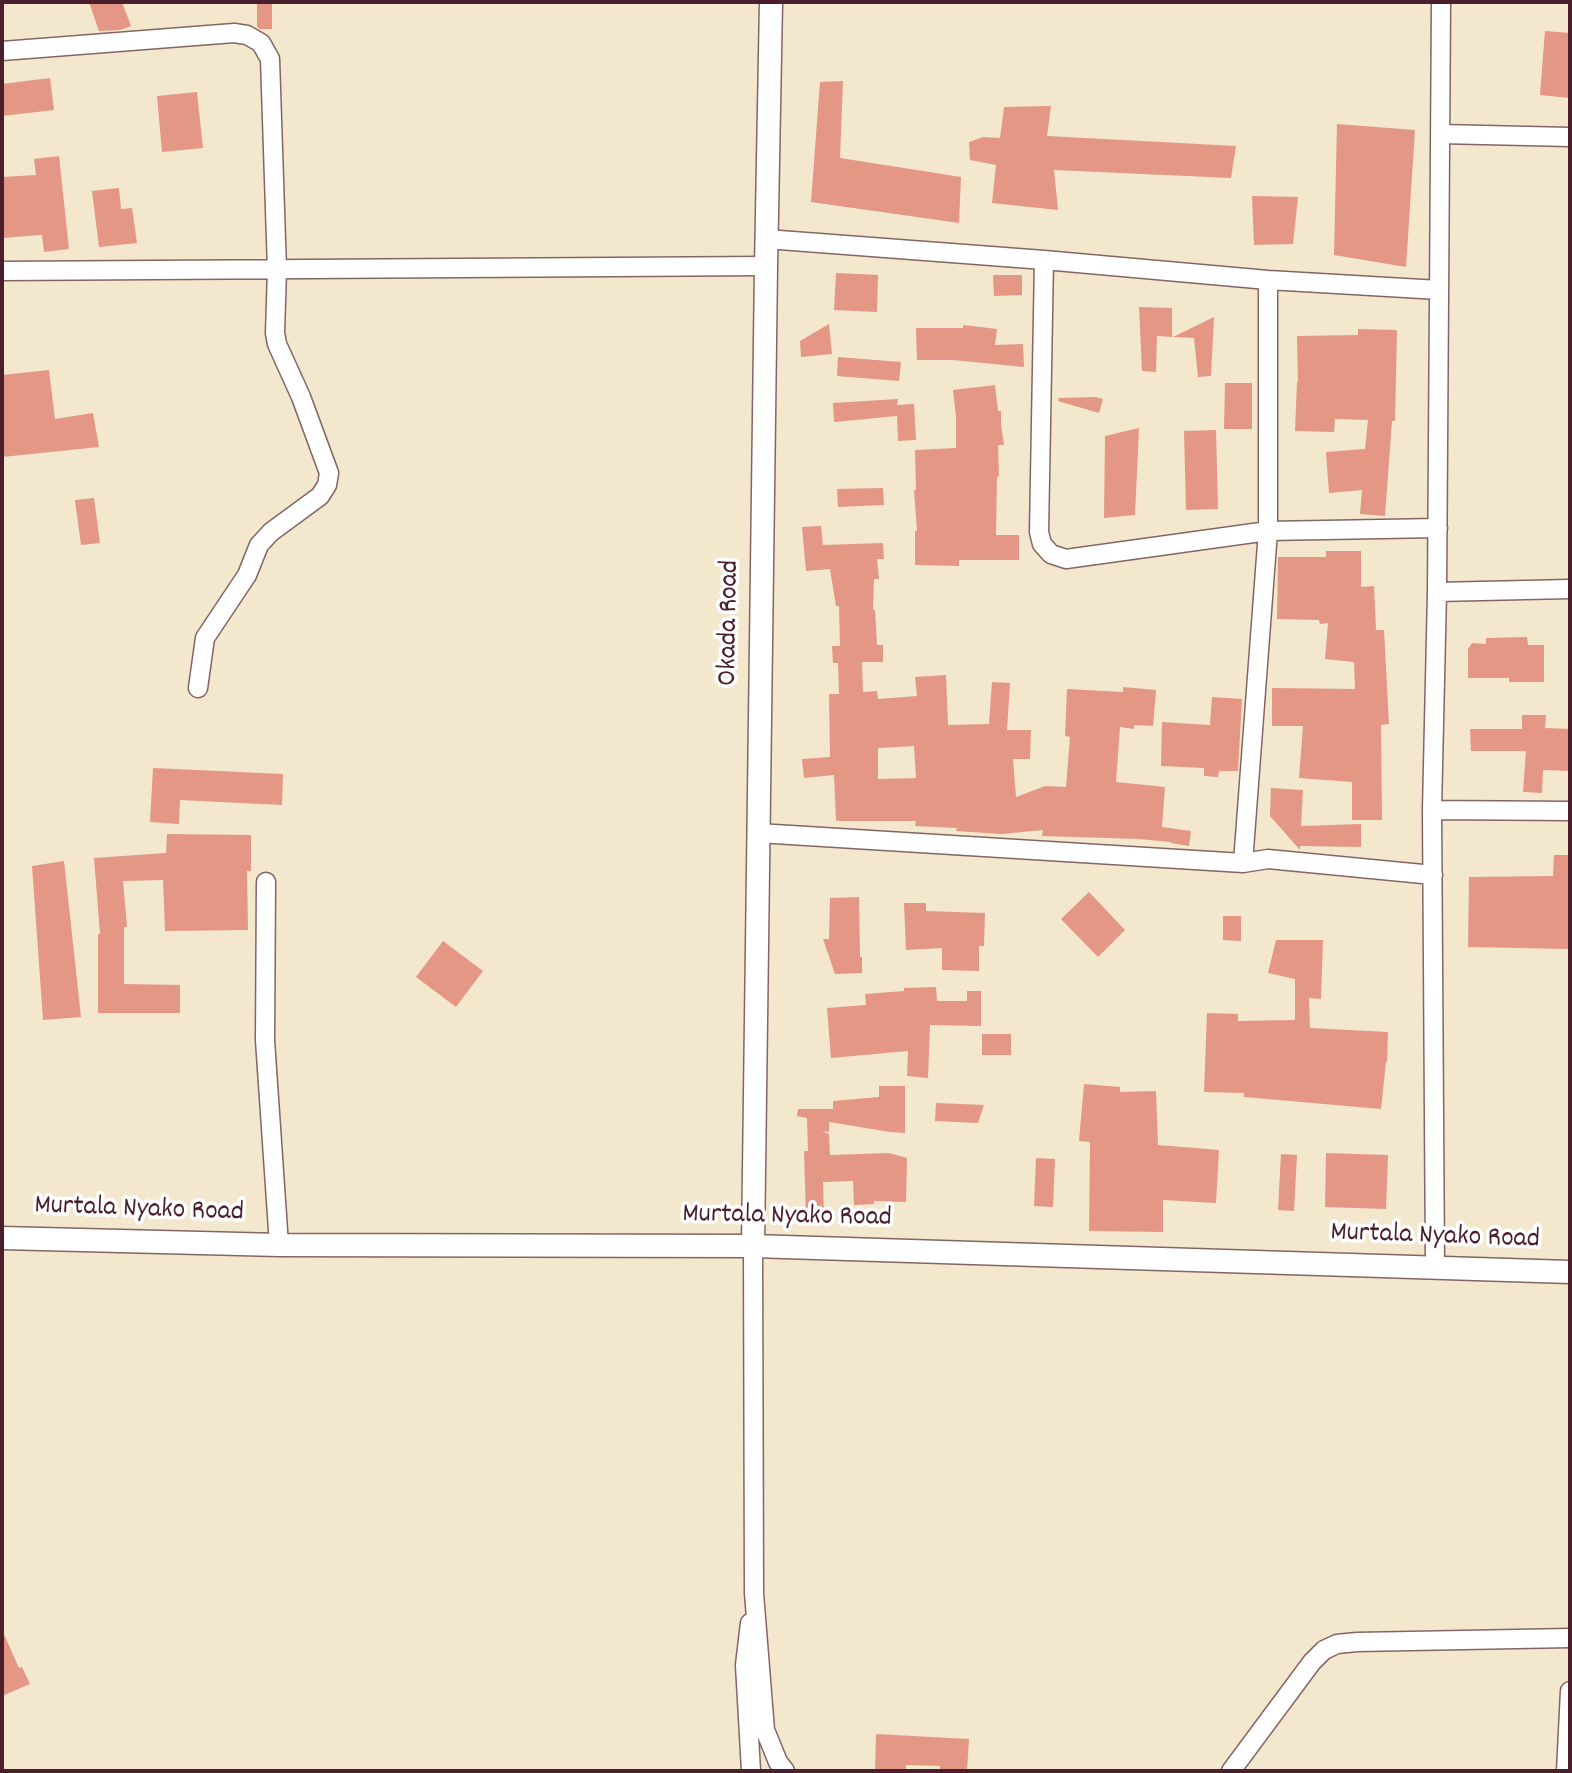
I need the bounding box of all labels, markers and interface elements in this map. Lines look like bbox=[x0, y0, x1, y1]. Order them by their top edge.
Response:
street label: Okada Road bbox=[713, 560, 749, 686]
street label: Murtala Nyako Road bbox=[34, 1191, 244, 1231]
street label: Murtala Nyako Road bbox=[682, 1199, 892, 1237]
street label: Murtala Nyako Road bbox=[1330, 1218, 1540, 1258]

